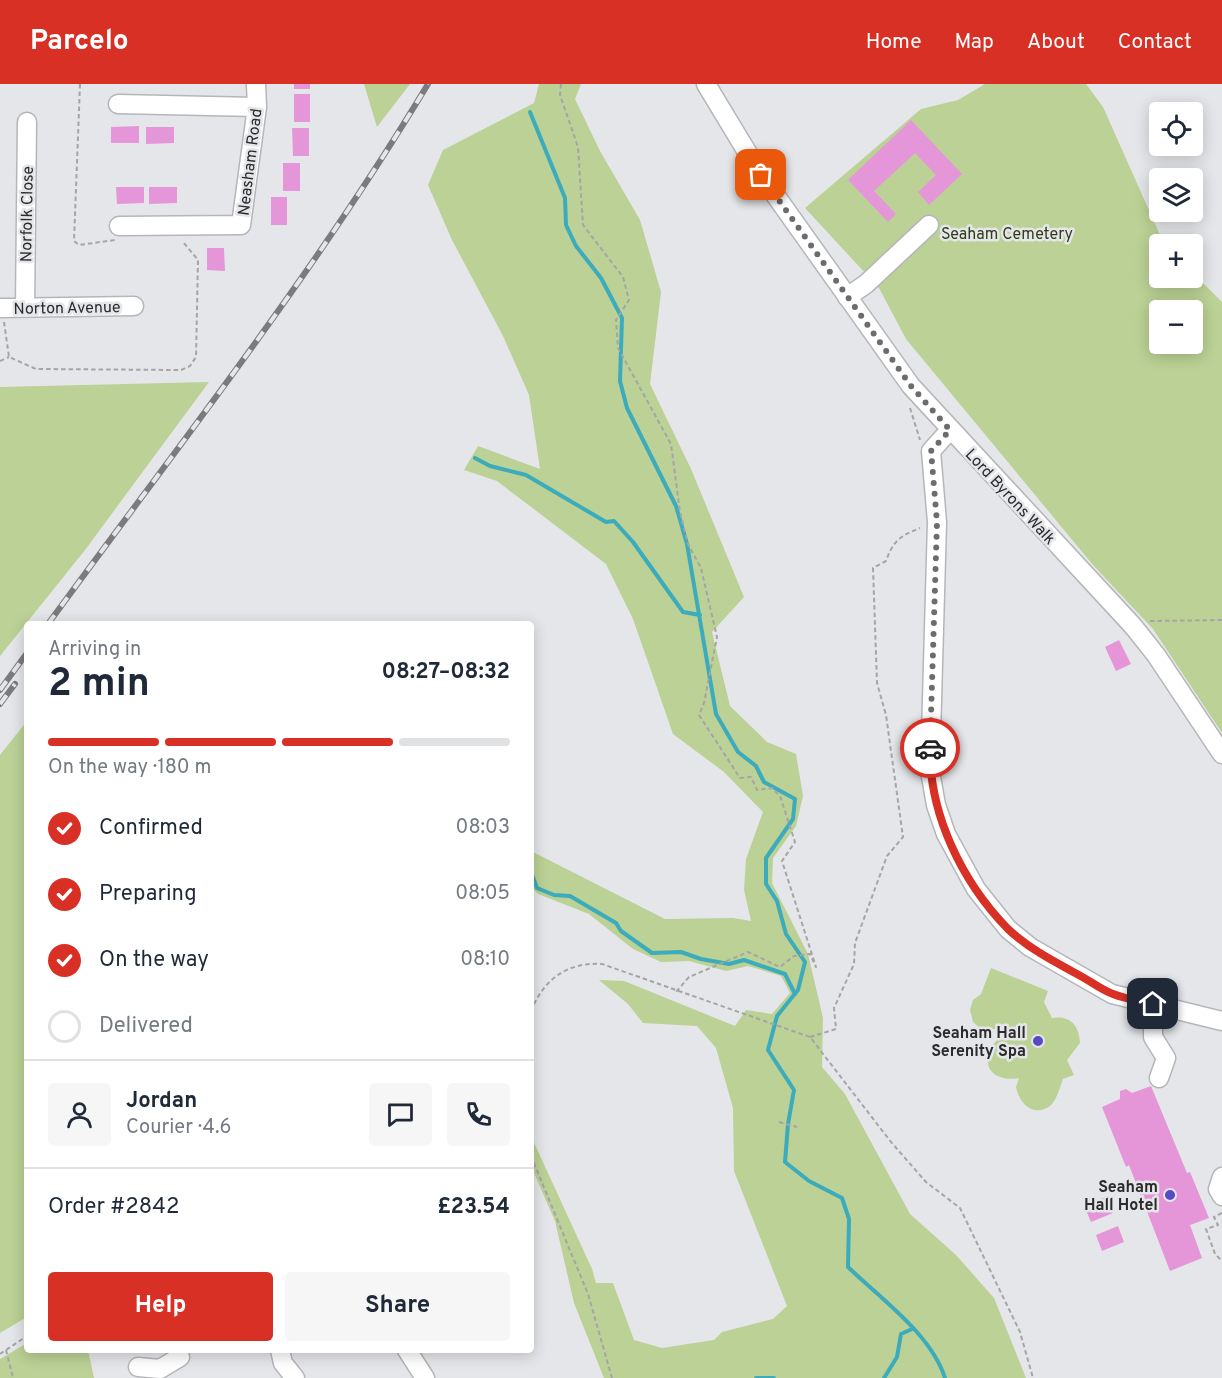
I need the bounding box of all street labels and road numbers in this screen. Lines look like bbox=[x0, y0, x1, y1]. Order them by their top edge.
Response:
street label: Neasham Road bbox=[234, 107, 267, 217]
street label: Norfolk Close bbox=[17, 166, 39, 262]
street label: Norton Avenue bbox=[13, 298, 121, 320]
street label: Lord Byrons Walk bbox=[960, 445, 1059, 549]

